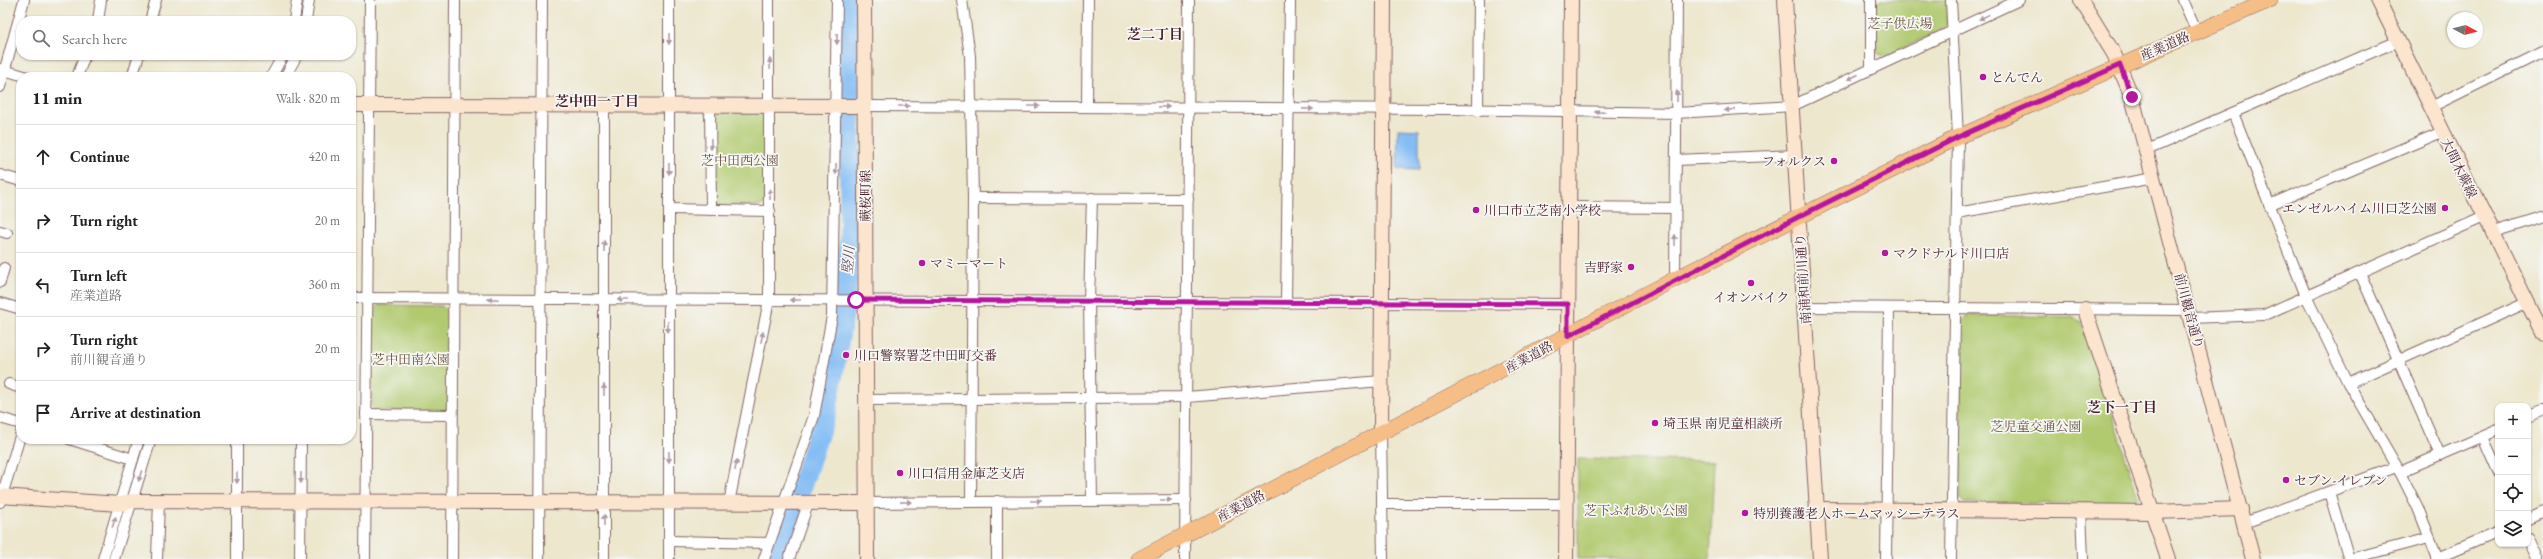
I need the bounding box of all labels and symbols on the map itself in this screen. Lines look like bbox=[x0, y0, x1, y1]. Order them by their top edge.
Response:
north arrow bbox=[2447, 12, 2483, 48]
one-way arrow bbox=[1978, 14, 1990, 20]
park label: 芝子供広場 bbox=[1867, 15, 1933, 32]
district label: 芝二丁目 bbox=[1127, 25, 1183, 43]
street label: 産業道路 bbox=[2138, 28, 2192, 64]
one-way arrow bbox=[666, 33, 672, 46]
one-way arrow bbox=[834, 33, 840, 46]
one-way arrow bbox=[767, 57, 773, 70]
place label: とんでん bbox=[1991, 69, 2043, 86]
marker: とんでん bbox=[1978, 72, 1988, 82]
one-way arrow bbox=[1847, 75, 1859, 81]
route end bbox=[2123, 88, 2141, 106]
one-way arrow bbox=[1673, 90, 1680, 102]
district label: 芝中田一丁目 bbox=[555, 92, 639, 110]
one-way arrow bbox=[898, 103, 911, 109]
one-way arrow bbox=[1028, 103, 1041, 109]
one-way arrow bbox=[1158, 104, 1171, 110]
one-way arrow bbox=[1302, 106, 1315, 112]
one-way arrow bbox=[1724, 106, 1736, 113]
one-way arrow bbox=[1593, 109, 1606, 115]
street label: 大間木蕨線 bbox=[2437, 135, 2481, 201]
one-way arrow bbox=[708, 138, 714, 151]
park label: 芝中田西公園 bbox=[701, 152, 779, 169]
place label: フォルクス bbox=[1762, 153, 1826, 170]
marker: フォルクス bbox=[1829, 156, 1839, 166]
one-way arrow bbox=[666, 163, 672, 176]
one-way arrow bbox=[832, 163, 839, 175]
street label: 蕨桜町線 bbox=[857, 170, 874, 222]
one-way arrow bbox=[767, 187, 773, 200]
place label: エンゼルハイム川口芝公園 bbox=[2282, 200, 2437, 217]
place label: 川口市立芝南小学校 bbox=[1484, 202, 1601, 219]
marker: エンゼルハイム川口芝公園 bbox=[2440, 203, 2450, 213]
marker: 川口市立芝南小学校 bbox=[1471, 205, 1481, 215]
street label: 南浦和前川通り bbox=[1791, 233, 1815, 325]
one-way arrow bbox=[1672, 234, 1679, 246]
one-way arrow bbox=[601, 239, 607, 252]
water label: 竪川 bbox=[838, 243, 858, 275]
place label: マクドナルド川口店 bbox=[1893, 245, 2009, 262]
marker: マクドナルド川口店 bbox=[1880, 248, 1890, 258]
place label: マミーマート bbox=[930, 255, 1008, 272]
marker: マミーマート bbox=[917, 258, 927, 268]
place label: 吉野家 bbox=[1584, 259, 1623, 276]
marker: 吉野家 bbox=[1626, 262, 1636, 272]
street label: 前川観音通り bbox=[2171, 271, 2207, 351]
marker: イオンバイク bbox=[1746, 278, 1756, 288]
place label: イオンバイク bbox=[1713, 289, 1789, 306]
route start bbox=[847, 291, 865, 309]
one-way arrow bbox=[486, 296, 499, 302]
one-way arrow bbox=[616, 297, 629, 303]
one-way arrow bbox=[788, 297, 801, 303]
one-way arrow bbox=[665, 321, 671, 334]
one-way arrow bbox=[759, 331, 765, 343]
street label: 産業道路 bbox=[1502, 337, 1556, 377]
place label: 川口警察署芝中田町交番 bbox=[854, 347, 997, 364]
marker: 川口警察署芝中田町交番 bbox=[841, 350, 851, 360]
park label: 芝中田南公園 bbox=[372, 351, 450, 368]
one-way arrow bbox=[601, 383, 607, 396]
district label: 芝下一丁目 bbox=[2087, 398, 2157, 416]
place label: 埼玉県 南児童相談所 bbox=[1663, 415, 1783, 432]
marker: 埼玉県 南児童相談所 bbox=[1650, 418, 1660, 428]
park label: 芝児童交通公園 bbox=[1990, 418, 2082, 435]
one-way arrow bbox=[666, 451, 672, 464]
one-way arrow bbox=[734, 458, 740, 471]
place label: 川口信用金庫芝支店 bbox=[908, 465, 1025, 482]
marker: 川口信用金庫芝支店 bbox=[895, 468, 905, 478]
one-way arrow bbox=[136, 471, 142, 483]
one-way arrow bbox=[234, 472, 240, 485]
one-way arrow bbox=[298, 472, 304, 485]
place label: セブン-イレブン bbox=[2294, 472, 2388, 489]
marker: セブン-イレブン bbox=[2281, 475, 2291, 485]
street label: 産業道路 bbox=[1214, 486, 1268, 526]
one-way arrow bbox=[1160, 497, 1173, 503]
one-way arrow bbox=[1030, 498, 1043, 504]
one-way arrow bbox=[900, 499, 912, 506]
park label: 芝下ふれあい公園 bbox=[1584, 502, 1688, 519]
place label: 特別養護老人ホームマッシーテラス bbox=[1753, 505, 1960, 522]
marker: 特別養護老人ホームマッシーテラス bbox=[1740, 508, 1750, 518]
one-way arrow bbox=[601, 513, 607, 526]
one-way arrow bbox=[111, 515, 117, 527]

